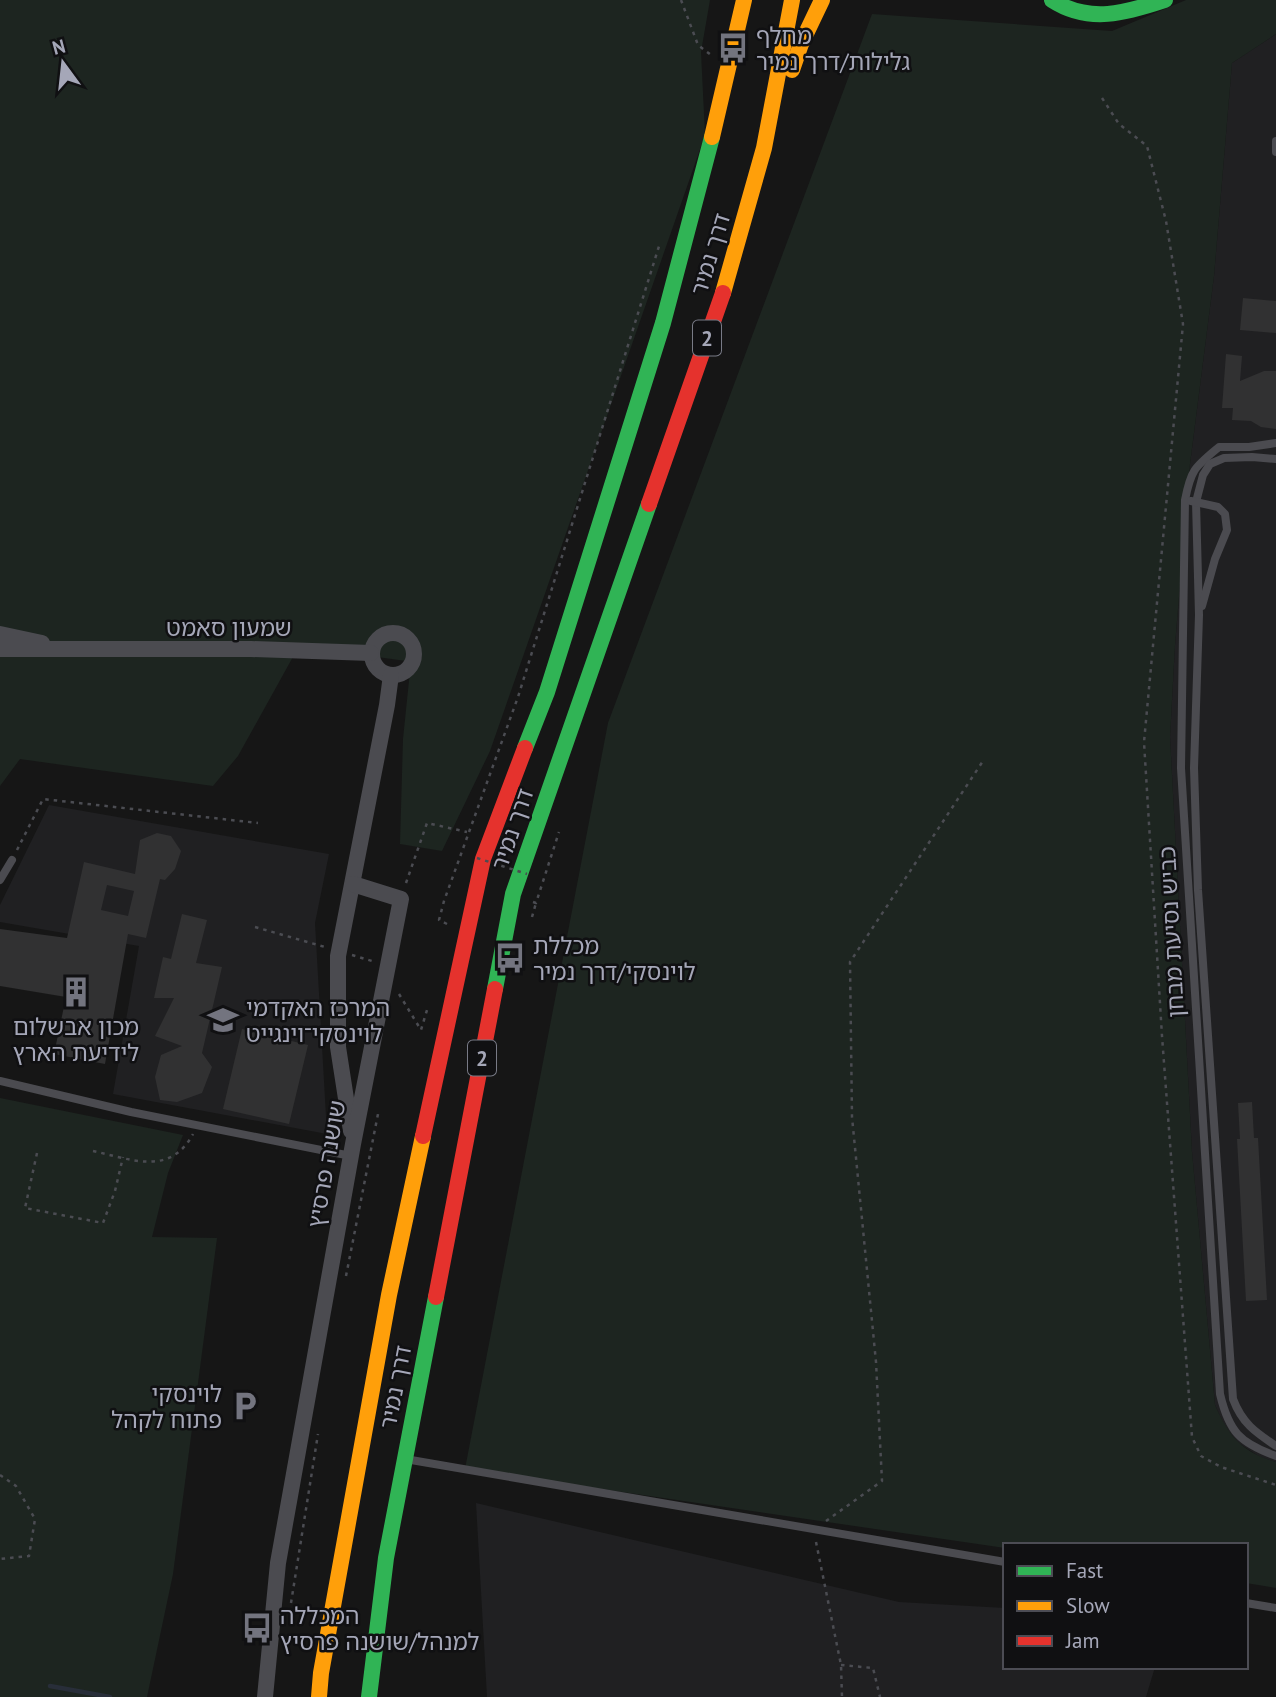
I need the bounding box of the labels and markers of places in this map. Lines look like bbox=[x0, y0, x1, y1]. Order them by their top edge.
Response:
place label: מחלף גלילות/דרך נמיר bbox=[756, 21, 910, 76]
bus stop icon: מחלף גלילות/דרך נמיר bbox=[716, 31, 750, 65]
place label: מכללת לוינסקי/דרך נמיר bbox=[533, 931, 696, 986]
bus stop icon: מכללת לוינסקי/דרך נמיר bbox=[493, 941, 527, 975]
building icon: מכון אבשלום לידיעת הארץ bbox=[59, 975, 93, 1009]
place label: המרכז האקדמי לוינסקי־וינגייט bbox=[246, 993, 390, 1048]
school or university icon: המרכז האקדמי לוינסקי־וינגייט bbox=[206, 1003, 240, 1037]
place label: מכון אבשלום לידיעת הארץ bbox=[13, 1012, 139, 1067]
place label: לוינסקי פתוח לקהל bbox=[111, 1379, 222, 1434]
parking icon: לוינסקי פתוח לקהל bbox=[228, 1389, 262, 1423]
place label: המכללה למנהל/שושנה פרסיץ bbox=[280, 1601, 480, 1656]
bus stop icon: המכללה למנהל/שושנה פרסיץ bbox=[240, 1611, 274, 1645]

